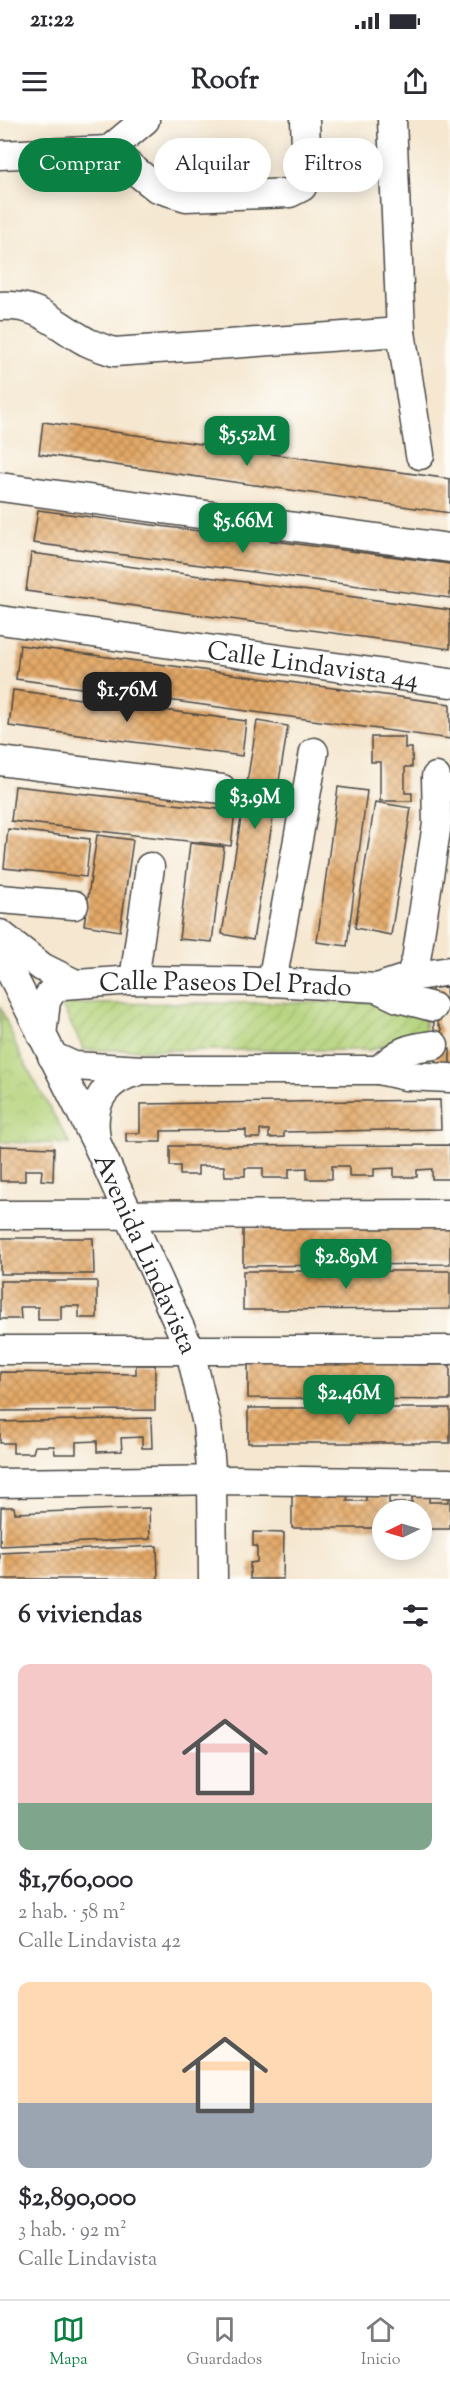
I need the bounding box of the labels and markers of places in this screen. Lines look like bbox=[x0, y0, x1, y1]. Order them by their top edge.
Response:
pin: $5.52M bbox=[198, 416, 296, 467]
pin: $5.66M bbox=[194, 503, 292, 554]
pin: $1.76M bbox=[78, 672, 176, 723]
pin: $3.9M bbox=[213, 779, 297, 830]
pin: $2.89M bbox=[297, 1239, 395, 1290]
pin: $2.46M bbox=[300, 1375, 398, 1426]

